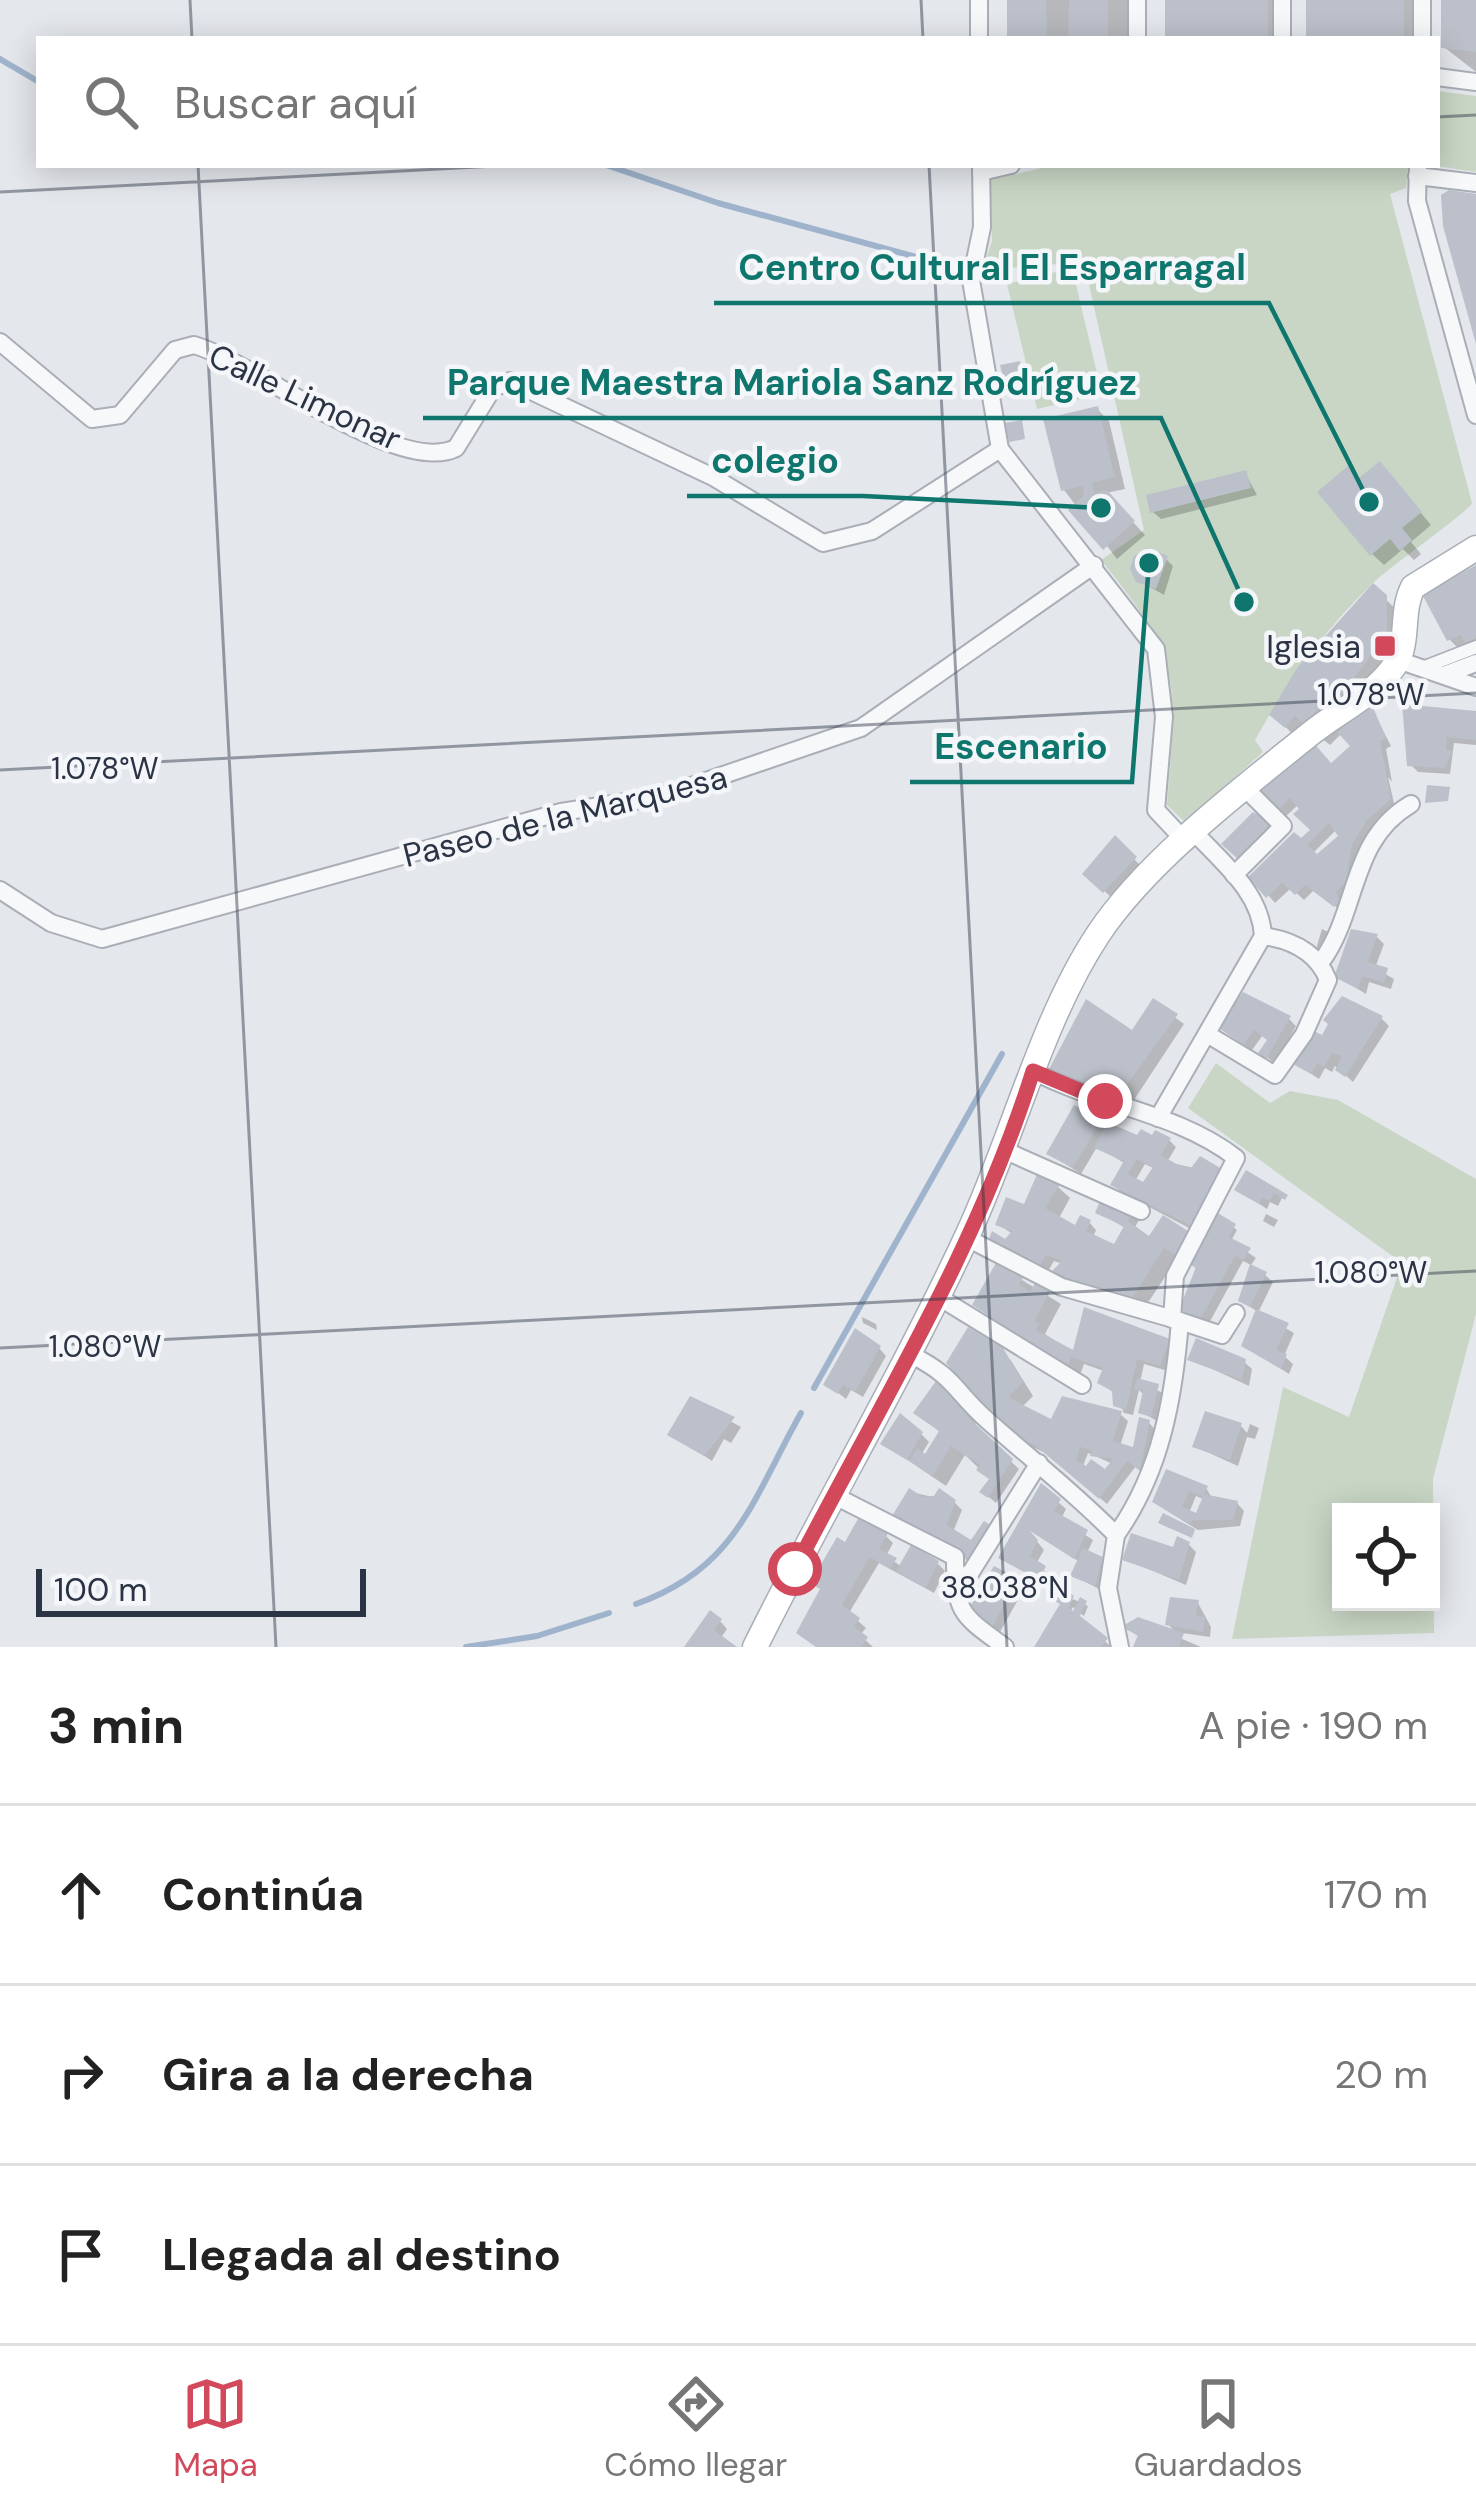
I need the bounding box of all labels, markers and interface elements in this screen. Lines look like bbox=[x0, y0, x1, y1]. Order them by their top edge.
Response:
search box bbox=[36, 36, 1440, 168]
icon: search bbox=[78, 69, 144, 135]
text: Buscar aquí bbox=[174, 73, 417, 132]
callout: Centro Cultural El Esparragal bbox=[714, 231, 1269, 303]
text: Centro Cultural El Esparragal bbox=[738, 244, 1246, 291]
street label: Calle Limonar bbox=[202, 334, 408, 460]
callout: Parque Maestra Mariola Sanz Rodríguez bbox=[423, 346, 1161, 418]
text: Parque Maestra Mariola Sanz Rodríguez bbox=[447, 359, 1137, 406]
callout: colegio bbox=[687, 424, 863, 496]
text: colegio bbox=[711, 437, 839, 484]
place label: Iglesia bbox=[1266, 625, 1361, 668]
marker: Iglesia bbox=[1372, 633, 1398, 659]
text: 1.078°W bbox=[1317, 675, 1425, 714]
callout: Escenario bbox=[910, 710, 1132, 782]
text: Escenario bbox=[934, 723, 1108, 770]
text: 1.078°W bbox=[51, 749, 159, 788]
street label: Paseo de la Marquesa bbox=[399, 755, 731, 877]
route end bbox=[1078, 1074, 1132, 1128]
text: 1.080°W bbox=[1315, 1253, 1427, 1292]
text: 1.080°W bbox=[49, 1327, 161, 1366]
map controls bbox=[1332, 1503, 1440, 1611]
button: locate bbox=[1332, 1503, 1440, 1611]
route start bbox=[768, 1542, 822, 1596]
scale bar bbox=[36, 1563, 366, 1616]
text: 100 m bbox=[54, 1568, 148, 1611]
text: 38.038°N bbox=[941, 1568, 1069, 1607]
text: 3 min bbox=[48, 1692, 184, 1759]
text: A pie · 190 m bbox=[1199, 1700, 1428, 1751]
icon: ahead bbox=[48, 1862, 114, 1928]
text: Continúa bbox=[162, 1865, 364, 1924]
text: 170 m bbox=[1324, 1869, 1428, 1920]
icon: right bbox=[48, 2042, 114, 2108]
text: Gira a la derecha bbox=[162, 2045, 534, 2104]
text: 20 m bbox=[1334, 2049, 1428, 2100]
icon: arrive bbox=[48, 2222, 114, 2288]
text: Llegada al destino bbox=[162, 2225, 561, 2284]
tab: Mapa bbox=[173, 2371, 258, 2486]
tab: Cómo llegar bbox=[604, 2371, 787, 2486]
tab: Guardados bbox=[1134, 2371, 1303, 2486]

